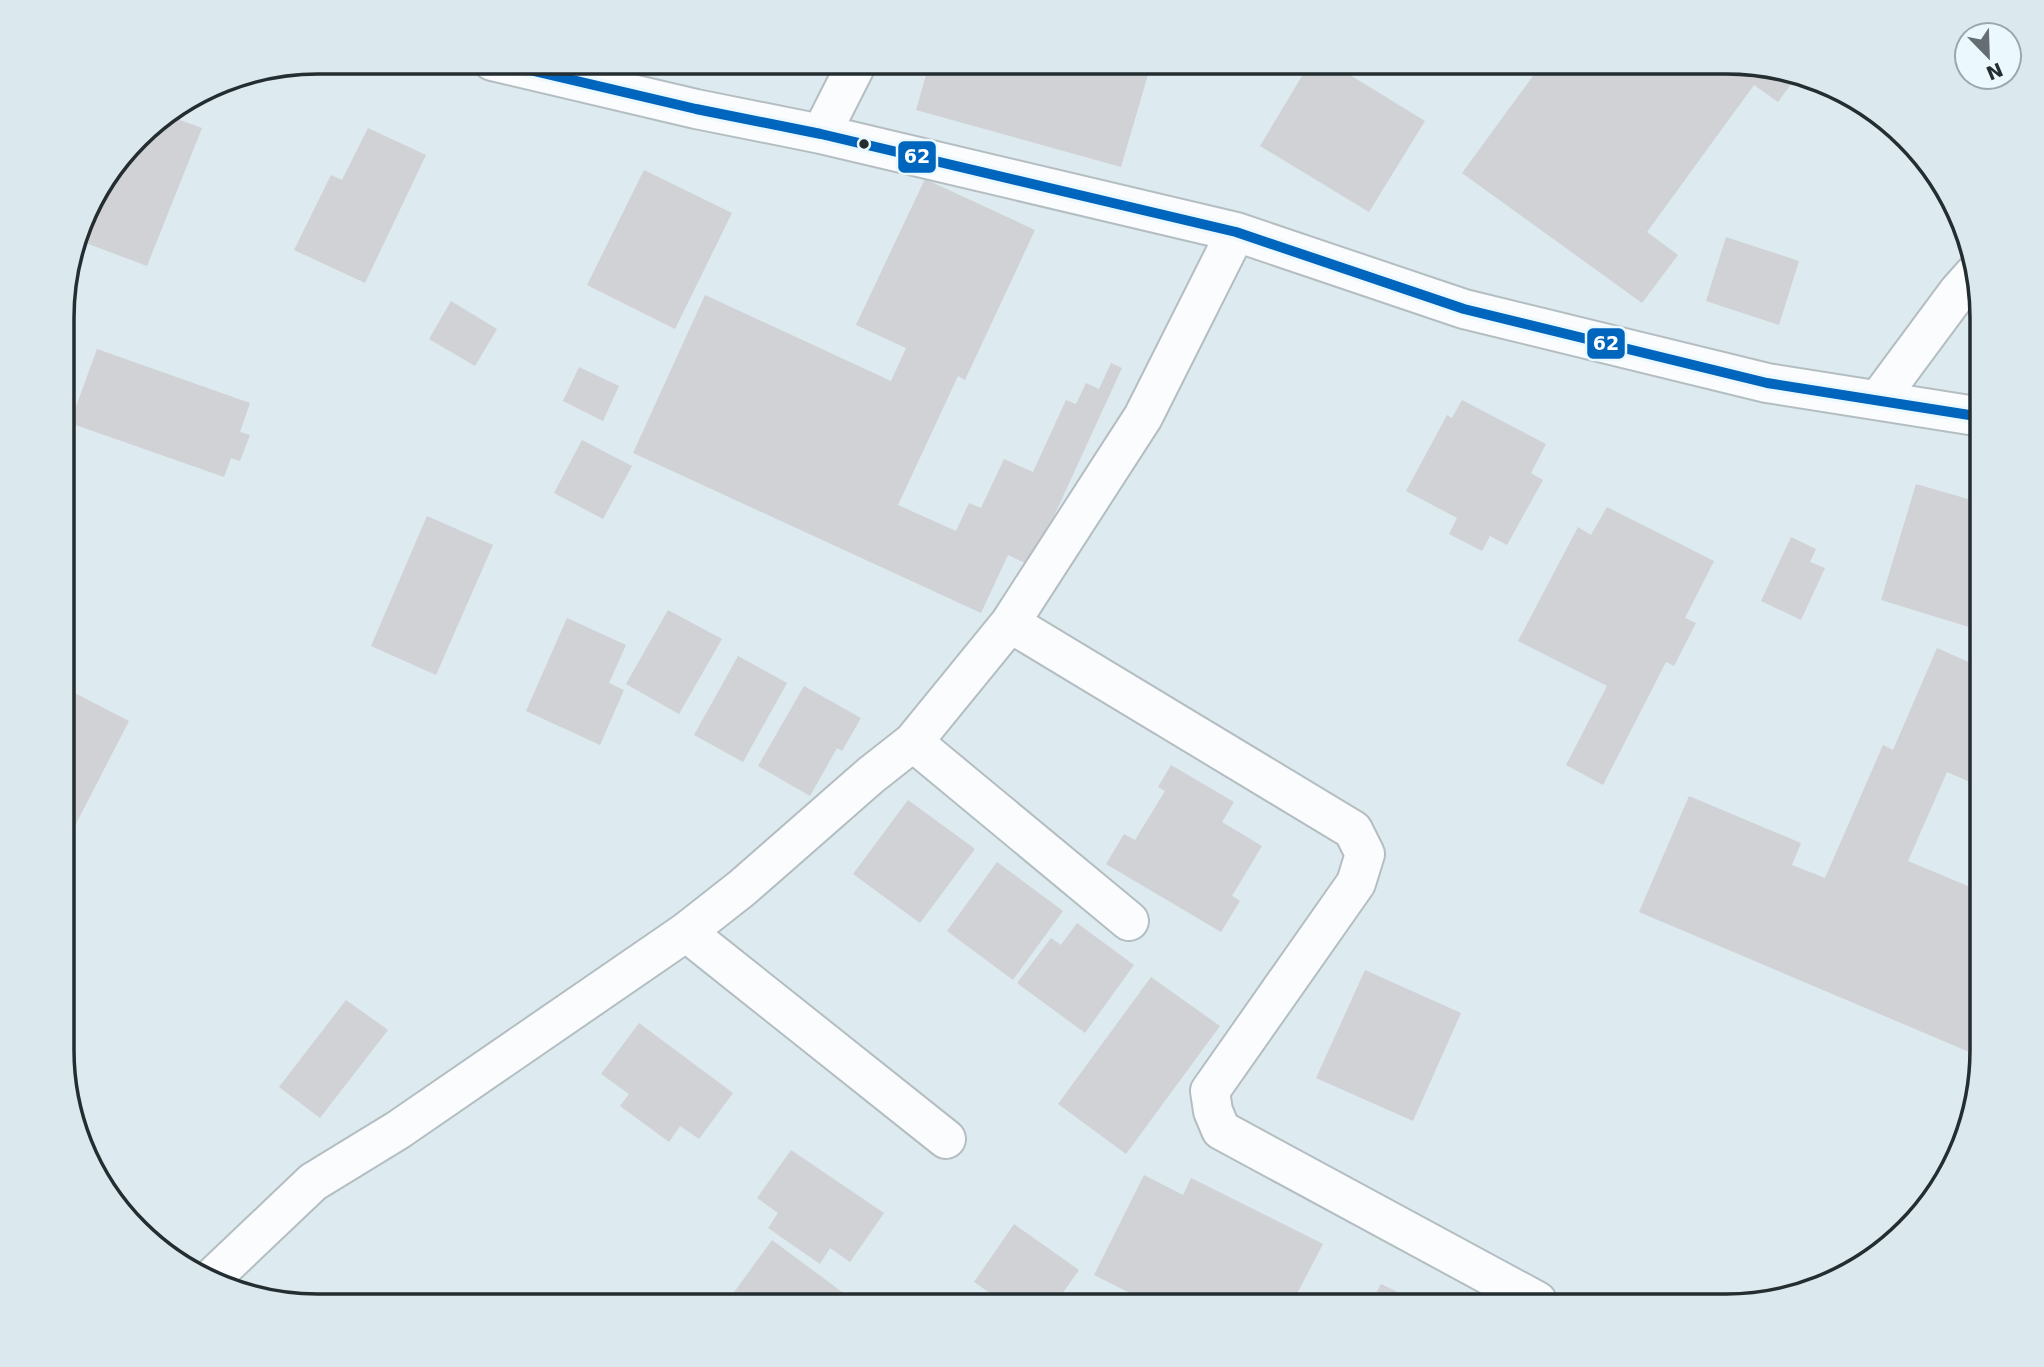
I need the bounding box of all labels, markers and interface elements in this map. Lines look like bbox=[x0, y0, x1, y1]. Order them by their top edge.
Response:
north arrow bbox=[1953, 21, 2023, 91]
text: N bbox=[1983, 58, 2006, 85]
unlabelled marker bbox=[857, 137, 871, 151]
line badge: 62 bbox=[897, 140, 937, 174]
text: 62 bbox=[904, 145, 930, 167]
line badge: 62 bbox=[1586, 327, 1626, 360]
text: 62 bbox=[1593, 332, 1619, 354]

